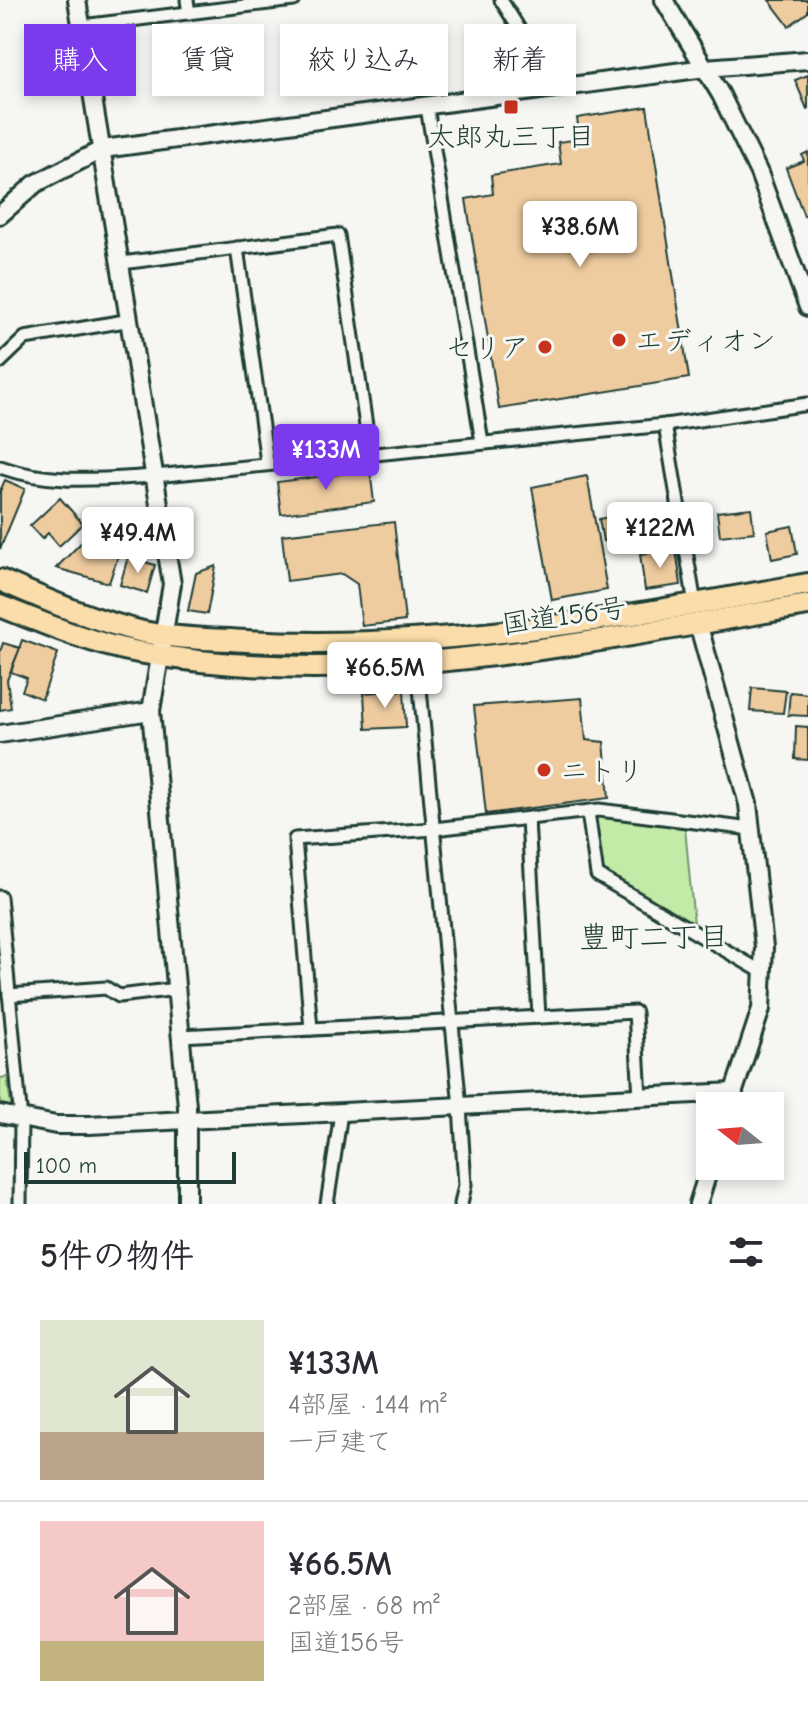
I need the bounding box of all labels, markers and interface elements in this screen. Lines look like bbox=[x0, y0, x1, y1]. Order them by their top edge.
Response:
chip: 購入 bbox=[24, 24, 136, 96]
chip: 賃貸 bbox=[152, 24, 264, 96]
chip: 絞り込み bbox=[280, 24, 448, 96]
chip: 新着 bbox=[464, 24, 576, 96]
marker: 太郎丸三丁目 bbox=[502, 98, 520, 116]
place label: 太郎丸三丁目 bbox=[427, 121, 595, 153]
pin: ¥38.6M bbox=[515, 201, 645, 269]
text: ¥38.6M bbox=[541, 212, 619, 242]
place label: エディオン bbox=[635, 325, 776, 357]
marker: エディオン bbox=[610, 331, 628, 349]
place label: セリア bbox=[445, 332, 529, 364]
marker: セリア bbox=[536, 338, 554, 356]
pin: ¥133M bbox=[270, 424, 382, 492]
text: ¥133M bbox=[291, 435, 361, 465]
pin: ¥122M bbox=[604, 502, 716, 570]
pin: ¥49.4M bbox=[73, 507, 203, 575]
text: ¥122M bbox=[625, 513, 695, 543]
text: ¥49.4M bbox=[100, 518, 176, 548]
street label: 国道156号 bbox=[500, 591, 628, 641]
pin: ¥66.5M bbox=[320, 642, 450, 710]
text: ¥66.5M bbox=[345, 653, 425, 683]
place label: ニトリ bbox=[560, 755, 644, 787]
marker: ニトリ bbox=[535, 761, 553, 779]
district label: 豊町二丁目 bbox=[579, 920, 729, 955]
north arrow bbox=[696, 1092, 784, 1180]
map controls bbox=[696, 1092, 784, 1180]
scale bar bbox=[24, 1148, 236, 1184]
text: 100 m bbox=[36, 1153, 97, 1179]
icon: filters bbox=[724, 1230, 768, 1274]
text: 5件の物件 bbox=[40, 1236, 194, 1276]
text: ¥133M bbox=[288, 1343, 379, 1383]
icon: home bbox=[104, 1352, 200, 1448]
text: 4部屋 · 144 m² bbox=[288, 1390, 447, 1420]
text: 一戸建て bbox=[288, 1427, 392, 1457]
text: ¥66.5M bbox=[288, 1544, 392, 1584]
icon: home bbox=[104, 1553, 200, 1649]
text: 2部屋 · 68 m² bbox=[288, 1591, 440, 1621]
text: 国道156号 bbox=[288, 1628, 404, 1658]

